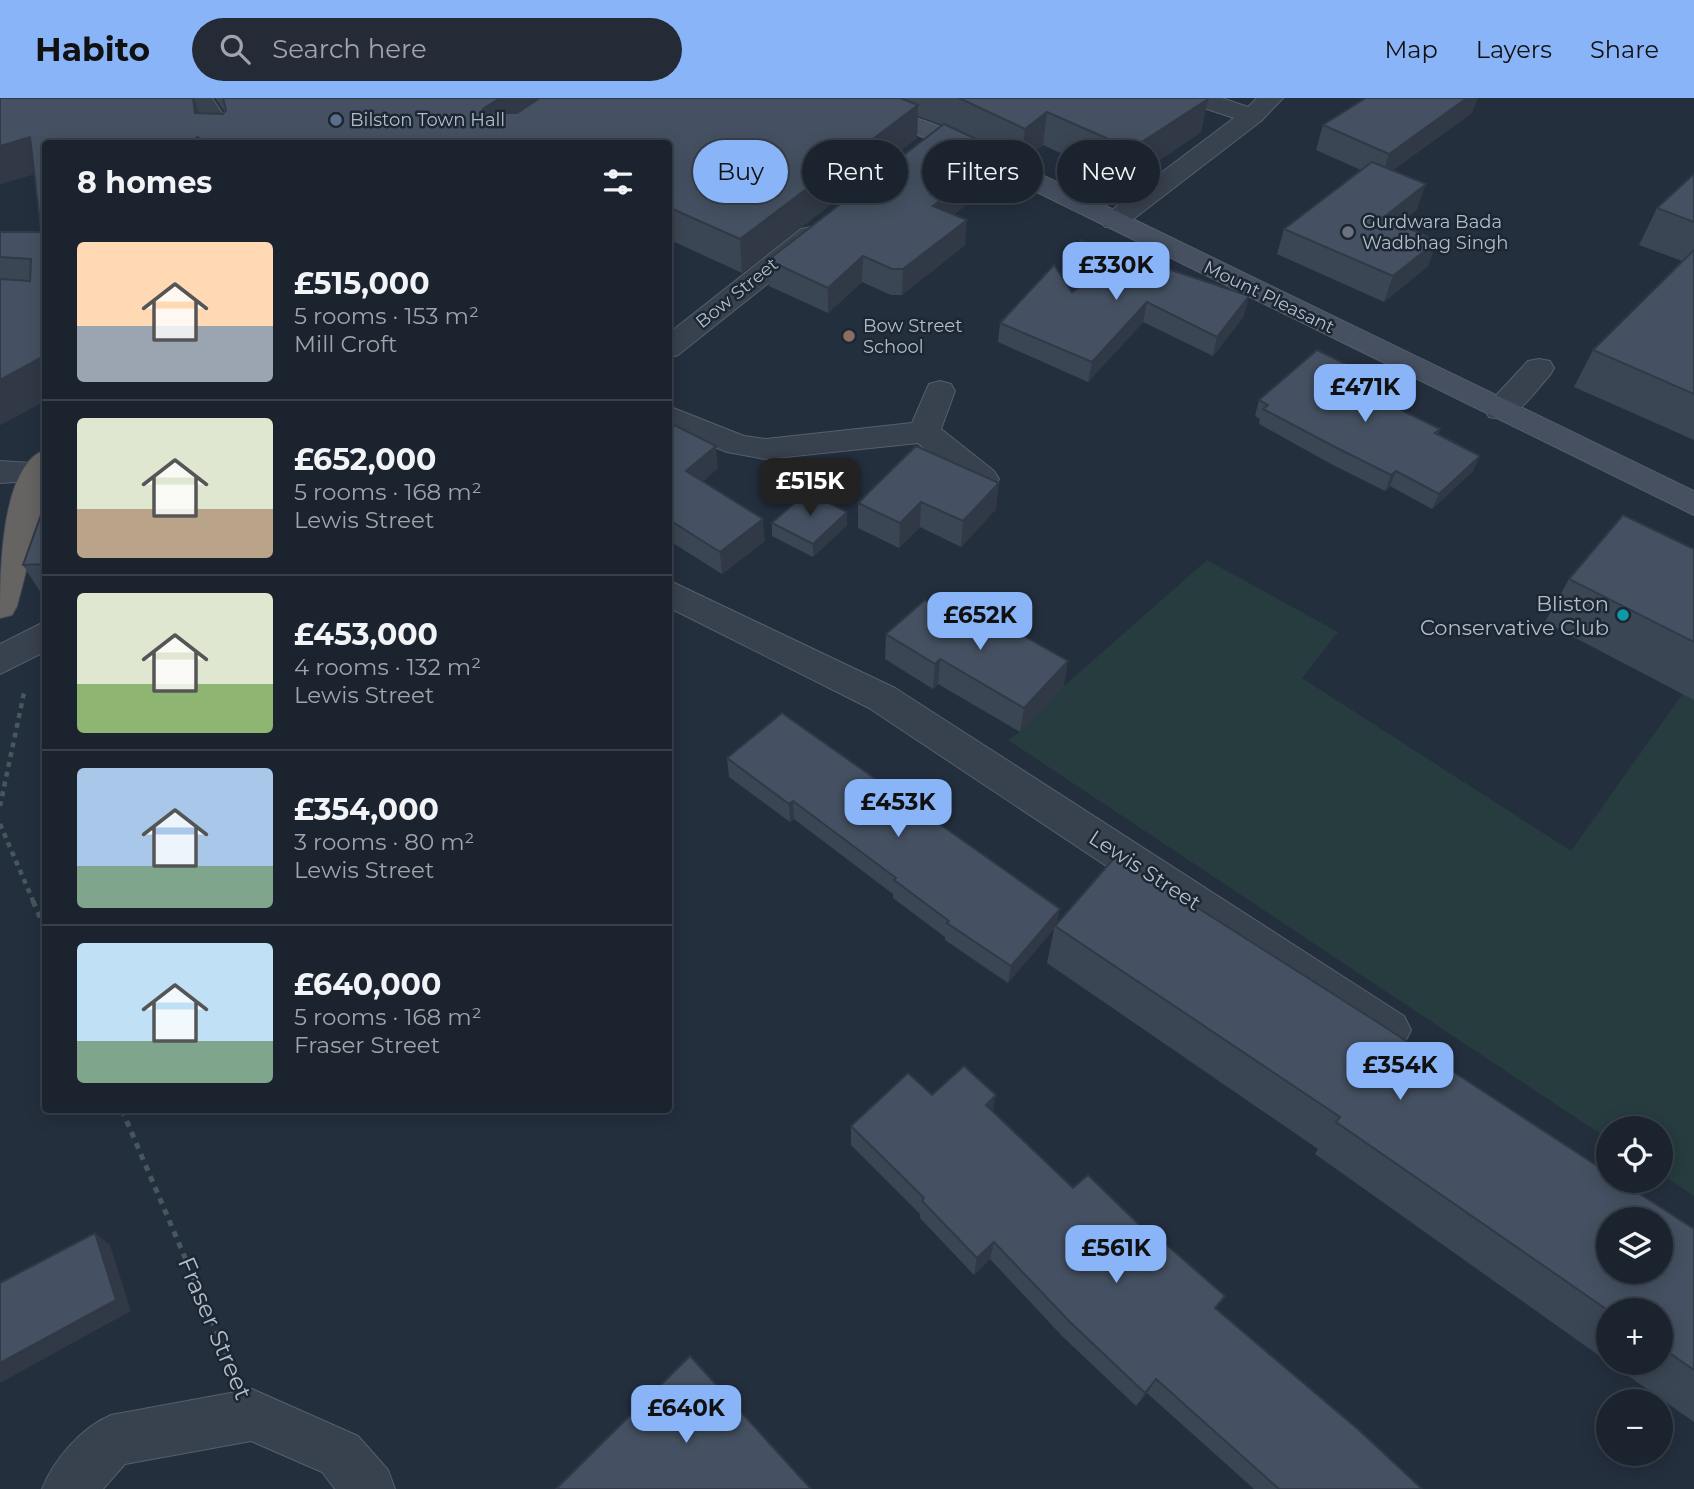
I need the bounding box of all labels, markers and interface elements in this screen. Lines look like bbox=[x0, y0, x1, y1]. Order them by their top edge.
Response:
search box bbox=[192, 18, 682, 81]
text: Habito bbox=[35, 29, 150, 69]
icon: search bbox=[216, 30, 254, 68]
text: Search here bbox=[272, 33, 427, 65]
text: Map bbox=[1384, 35, 1438, 64]
text: Layers bbox=[1476, 35, 1552, 64]
text: Share bbox=[1590, 35, 1659, 64]
place label: Bilston Town Hall bbox=[350, 109, 505, 131]
marker: Bilston Town Hall bbox=[328, 112, 344, 128]
chip: Buy bbox=[693, 140, 788, 203]
chip: Rent bbox=[802, 140, 908, 203]
chip: Filters bbox=[922, 140, 1043, 203]
chip: New bbox=[1057, 140, 1160, 203]
icon: filters bbox=[599, 163, 637, 201]
text: 8 homes bbox=[77, 164, 212, 201]
place label: Gurdwara Bada Wadbhag Singh bbox=[1362, 211, 1508, 254]
marker: Gurdwara Bada Wadbhag Singh bbox=[1340, 224, 1356, 240]
pin: £330K bbox=[1067, 242, 1165, 302]
text: £330K bbox=[1079, 251, 1153, 279]
street label: Bow Street bbox=[691, 253, 783, 333]
street label: Mount Pleasant bbox=[1200, 256, 1338, 338]
text: £515,000 bbox=[294, 265, 430, 302]
icon: home bbox=[133, 270, 217, 354]
text: 5 rooms · 153 m² bbox=[294, 302, 479, 330]
place label: Bow Street School bbox=[863, 315, 963, 358]
marker: Bow Street School bbox=[841, 328, 857, 344]
text: Mill Croft bbox=[294, 330, 397, 358]
pin: £471K bbox=[1316, 364, 1414, 424]
text: £471K bbox=[1330, 373, 1400, 401]
text: £652,000 bbox=[294, 441, 436, 478]
icon: home bbox=[133, 446, 217, 530]
pin: £515K bbox=[761, 458, 859, 518]
text: £515K bbox=[776, 467, 844, 495]
text: 5 rooms · 168 m² bbox=[294, 478, 482, 506]
text: Lewis Street bbox=[294, 506, 434, 534]
place label: Bliston Conservative Club bbox=[1420, 591, 1609, 640]
pin: £652K bbox=[931, 592, 1029, 652]
text: £652K bbox=[943, 601, 1017, 629]
marker: Bliston Conservative Club bbox=[1615, 607, 1631, 623]
text: £453,000 bbox=[294, 616, 438, 653]
icon: home bbox=[133, 621, 217, 705]
text: 4 rooms · 132 m² bbox=[294, 653, 481, 681]
text: Lewis Street bbox=[294, 681, 434, 709]
pin: £453K bbox=[849, 780, 947, 839]
text: £453K bbox=[861, 788, 935, 816]
text: £354,000 bbox=[294, 791, 439, 828]
icon: home bbox=[133, 796, 217, 880]
street label: Lewis Street bbox=[1085, 825, 1205, 915]
text: 3 rooms · 80 m² bbox=[294, 828, 474, 856]
text: Lewis Street bbox=[294, 856, 434, 884]
text: £640,000 bbox=[294, 966, 441, 1003]
icon: home bbox=[133, 971, 217, 1055]
text: 5 rooms · 168 m² bbox=[294, 1003, 482, 1031]
text: Fraser Street bbox=[294, 1031, 440, 1059]
pin: £354K bbox=[1351, 1042, 1449, 1102]
text: £354K bbox=[1362, 1051, 1438, 1079]
map controls bbox=[1596, 1116, 1673, 1466]
button: locate bbox=[1596, 1116, 1673, 1193]
button: layers bbox=[1596, 1207, 1673, 1284]
pin: £561K bbox=[1067, 1226, 1165, 1285]
text: £561K bbox=[1081, 1234, 1151, 1262]
street label: Fraser Street bbox=[172, 1252, 258, 1404]
button: + bbox=[1596, 1298, 1673, 1375]
pin: £640K bbox=[637, 1386, 735, 1445]
button: − bbox=[1596, 1389, 1673, 1466]
text: £640K bbox=[647, 1394, 725, 1422]

